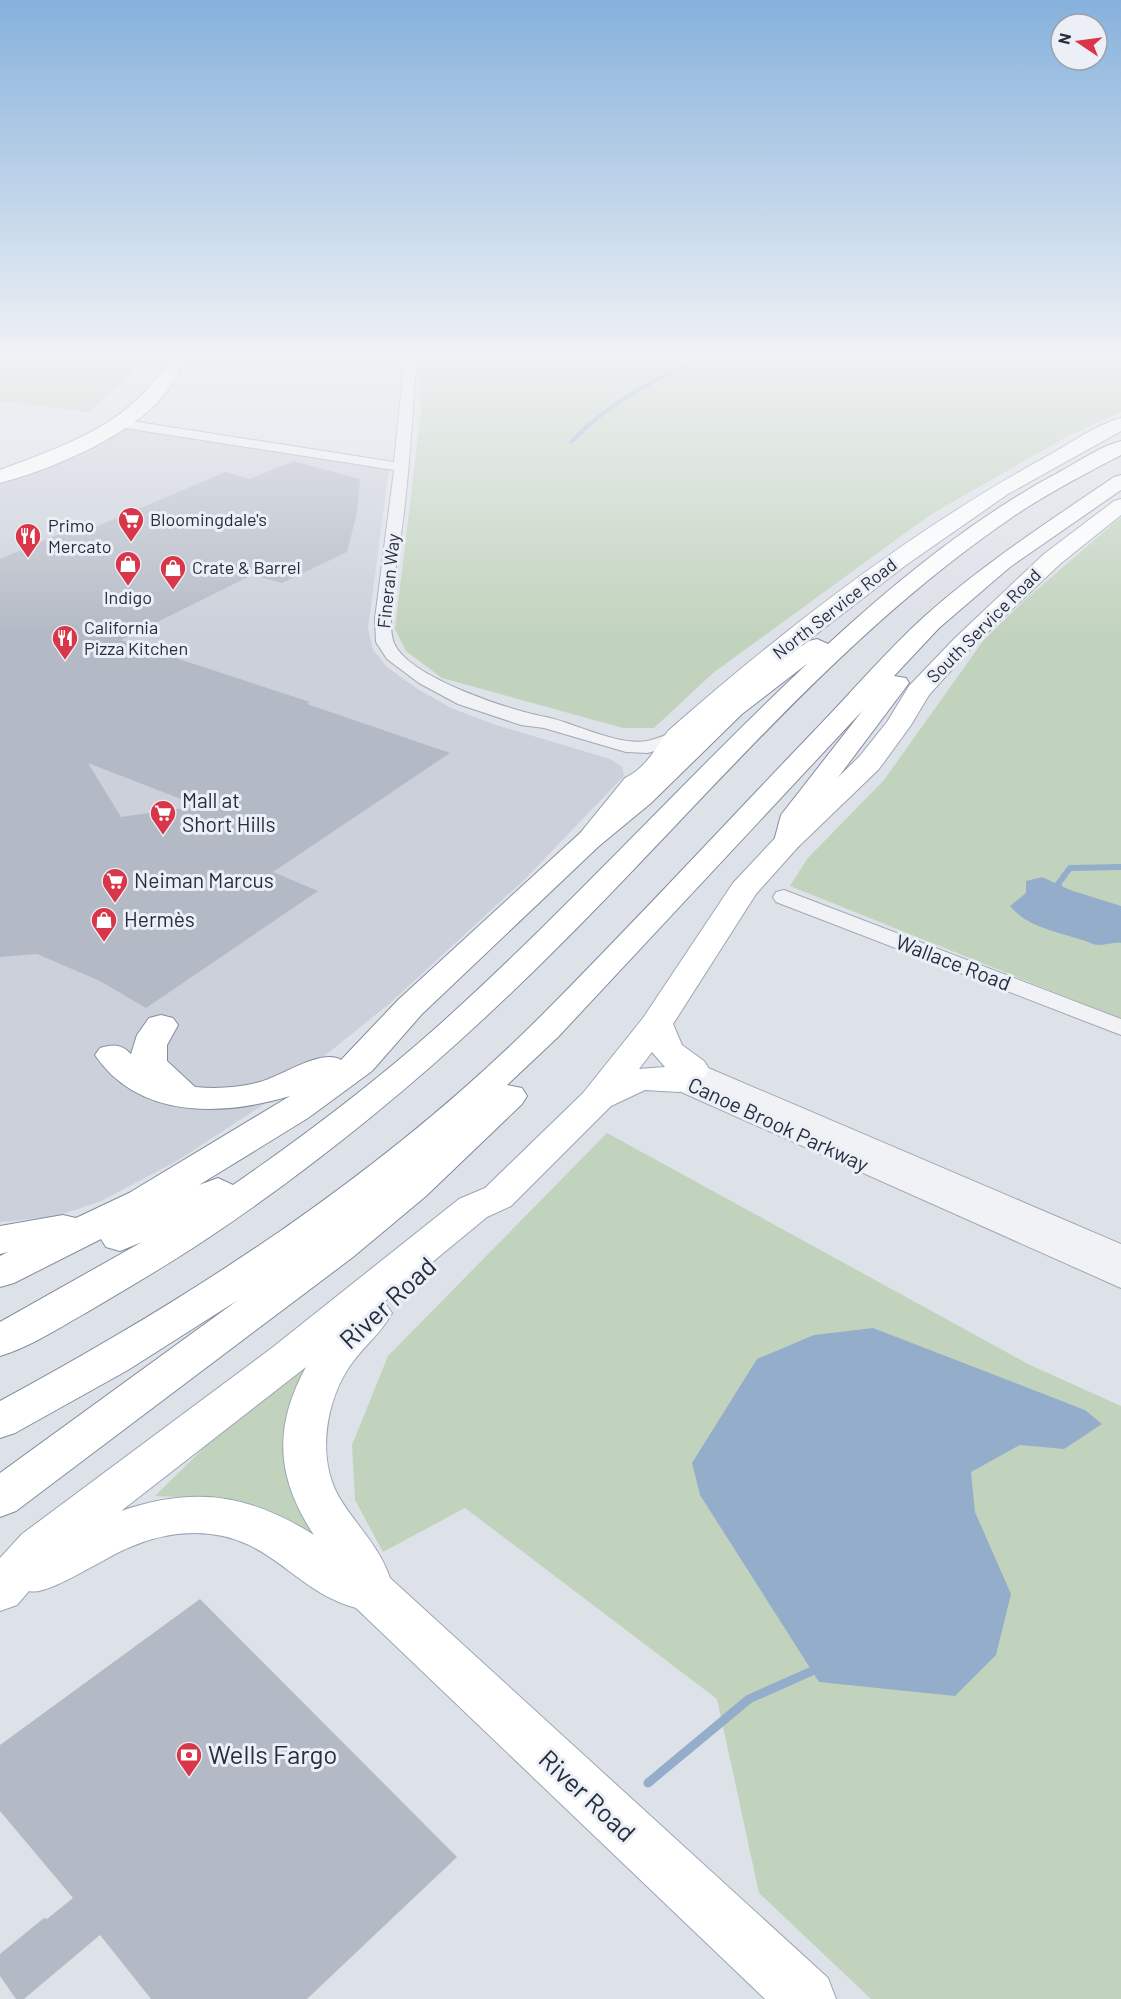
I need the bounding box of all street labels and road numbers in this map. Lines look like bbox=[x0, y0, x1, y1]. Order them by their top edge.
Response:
street label: Fineran Way bbox=[372, 532, 404, 629]
street label: North Service Road bbox=[768, 553, 901, 663]
street label: South Service Road bbox=[922, 564, 1045, 687]
street label: Wallace Road bbox=[892, 928, 1015, 995]
street label: Canoe Brook Parkway bbox=[684, 1071, 873, 1177]
street label: River Road bbox=[332, 1249, 442, 1354]
street label: River Road bbox=[533, 1742, 643, 1847]

